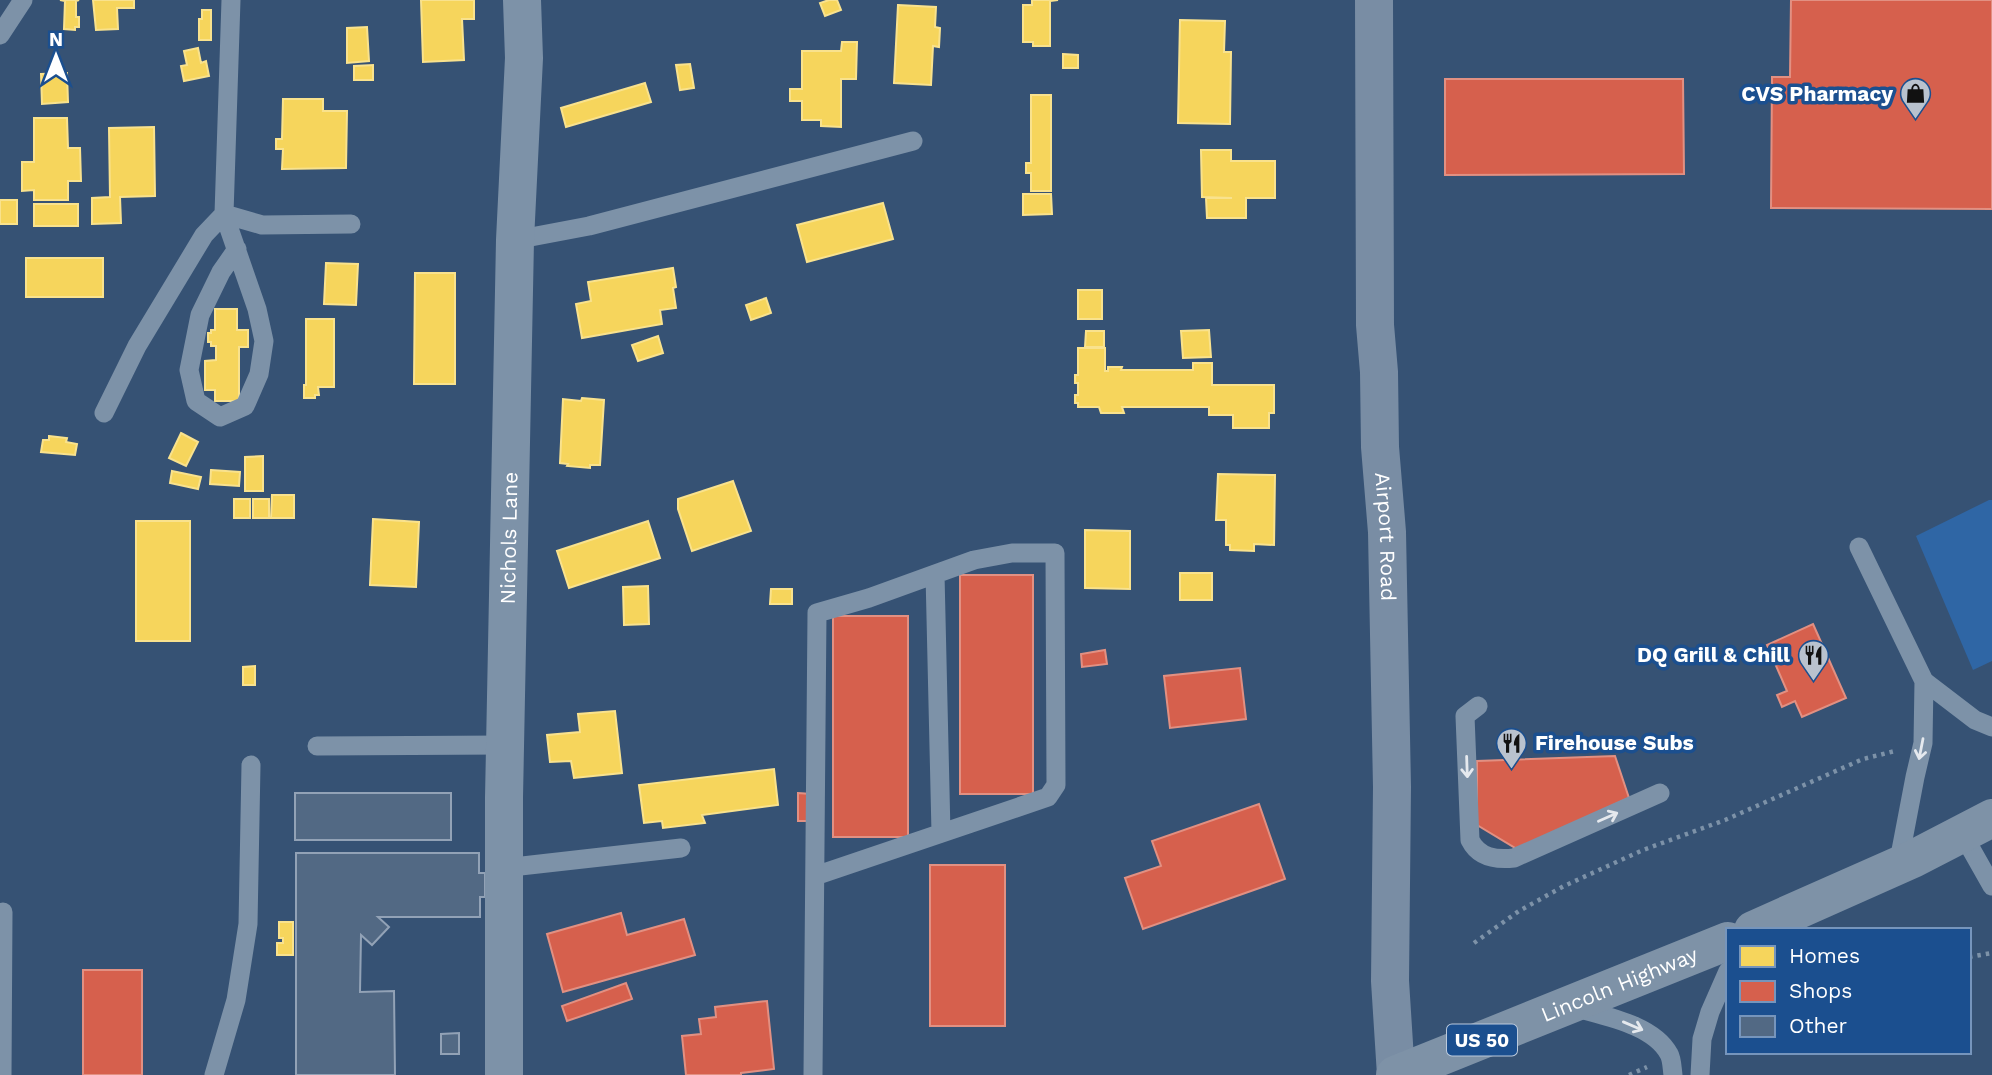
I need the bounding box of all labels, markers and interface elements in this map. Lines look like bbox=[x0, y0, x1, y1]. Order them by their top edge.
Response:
north arrow bbox=[21, 21, 91, 91]
text: N bbox=[49, 28, 63, 51]
shop icon: CVS Pharmacy bbox=[1899, 77, 1933, 121]
place label: CVS Pharmacy bbox=[1741, 81, 1893, 106]
street label: Nichols Lane bbox=[495, 471, 522, 605]
street label: Airport Road bbox=[1370, 471, 1401, 601]
restaurant icon: DQ Grill & Chill bbox=[1796, 638, 1830, 682]
place label: DQ Grill & Chill bbox=[1637, 642, 1790, 667]
restaurant icon: Firehouse Subs bbox=[1495, 726, 1529, 770]
place label: Firehouse Subs bbox=[1535, 730, 1694, 755]
one-way arrow bbox=[1914, 737, 1928, 760]
one-way arrow bbox=[1460, 756, 1473, 779]
one-way arrow bbox=[1597, 810, 1618, 823]
legend bbox=[1726, 928, 1971, 1054]
street label: Lincoln Highway bbox=[1537, 941, 1701, 1027]
text: Homes bbox=[1789, 943, 1860, 968]
text: Shops bbox=[1789, 978, 1852, 1003]
text: Other bbox=[1789, 1013, 1848, 1038]
one-way arrow bbox=[1622, 1020, 1644, 1033]
road number: US 50 bbox=[1447, 1024, 1517, 1056]

